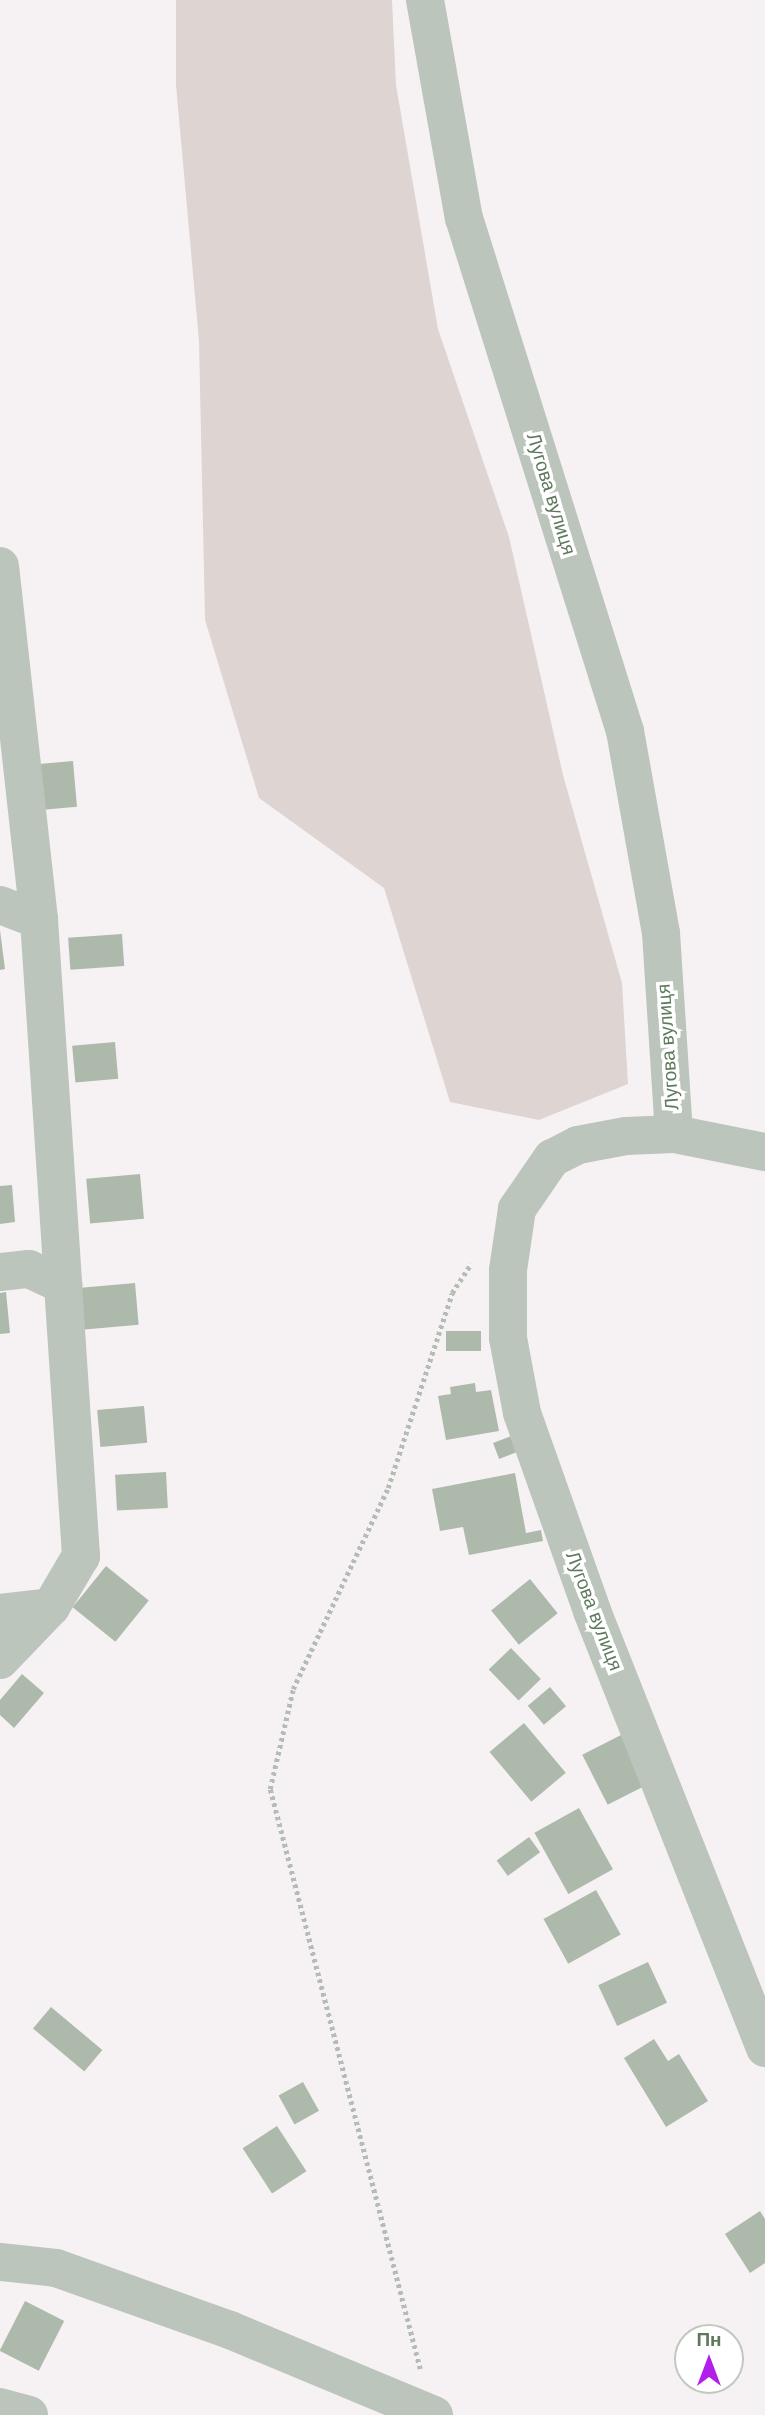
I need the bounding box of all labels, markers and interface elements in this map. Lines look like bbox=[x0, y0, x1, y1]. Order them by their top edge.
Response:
street label: Лугова вулиця bbox=[522, 430, 580, 558]
street label: Лугова вулиця bbox=[652, 983, 684, 1111]
street label: Лугова вулиця bbox=[561, 1548, 627, 1674]
north arrow bbox=[674, 2324, 744, 2394]
text: Пн bbox=[696, 2327, 722, 2352]

